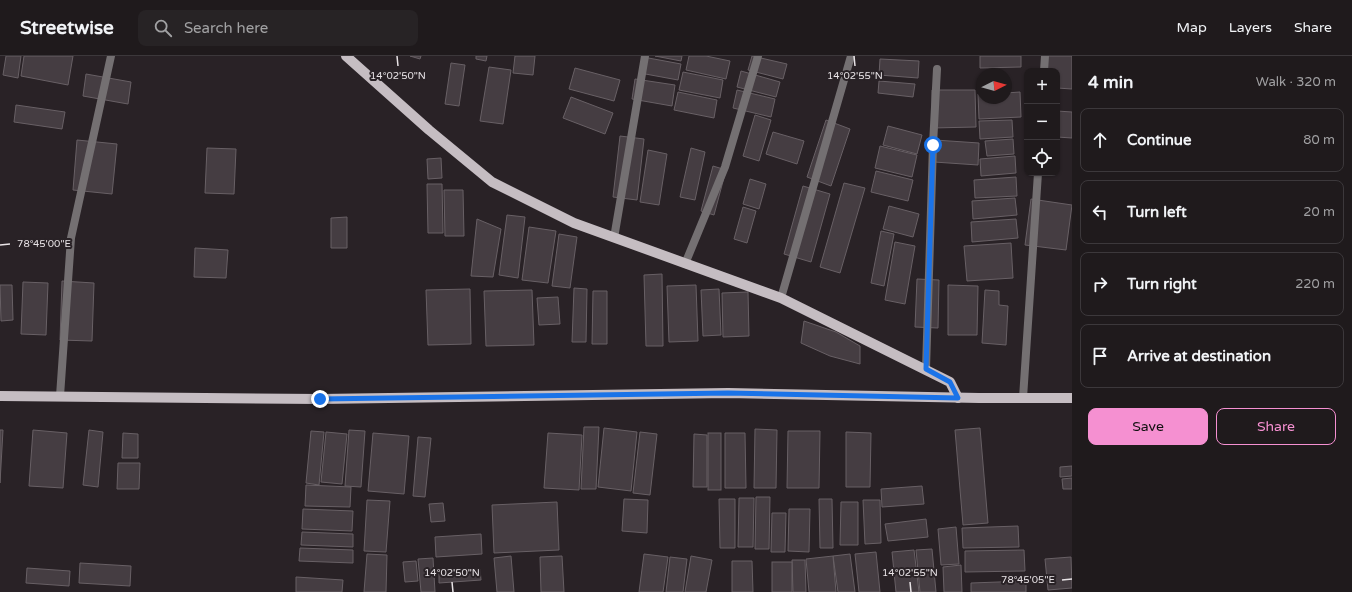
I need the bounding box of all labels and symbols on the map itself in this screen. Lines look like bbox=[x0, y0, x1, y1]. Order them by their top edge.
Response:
north arrow bbox=[976, 68, 1012, 104]
text: 14°02'50"N bbox=[370, 70, 426, 82]
text: 14°02'55"N bbox=[827, 70, 883, 82]
route start bbox=[924, 136, 942, 154]
text: 78°45'00"E bbox=[17, 238, 71, 250]
route end bbox=[311, 390, 329, 408]
text: 14°02'50"N bbox=[424, 567, 480, 579]
text: 14°02'55"N bbox=[882, 567, 938, 579]
text: 78°45'05"E bbox=[1001, 574, 1055, 586]

